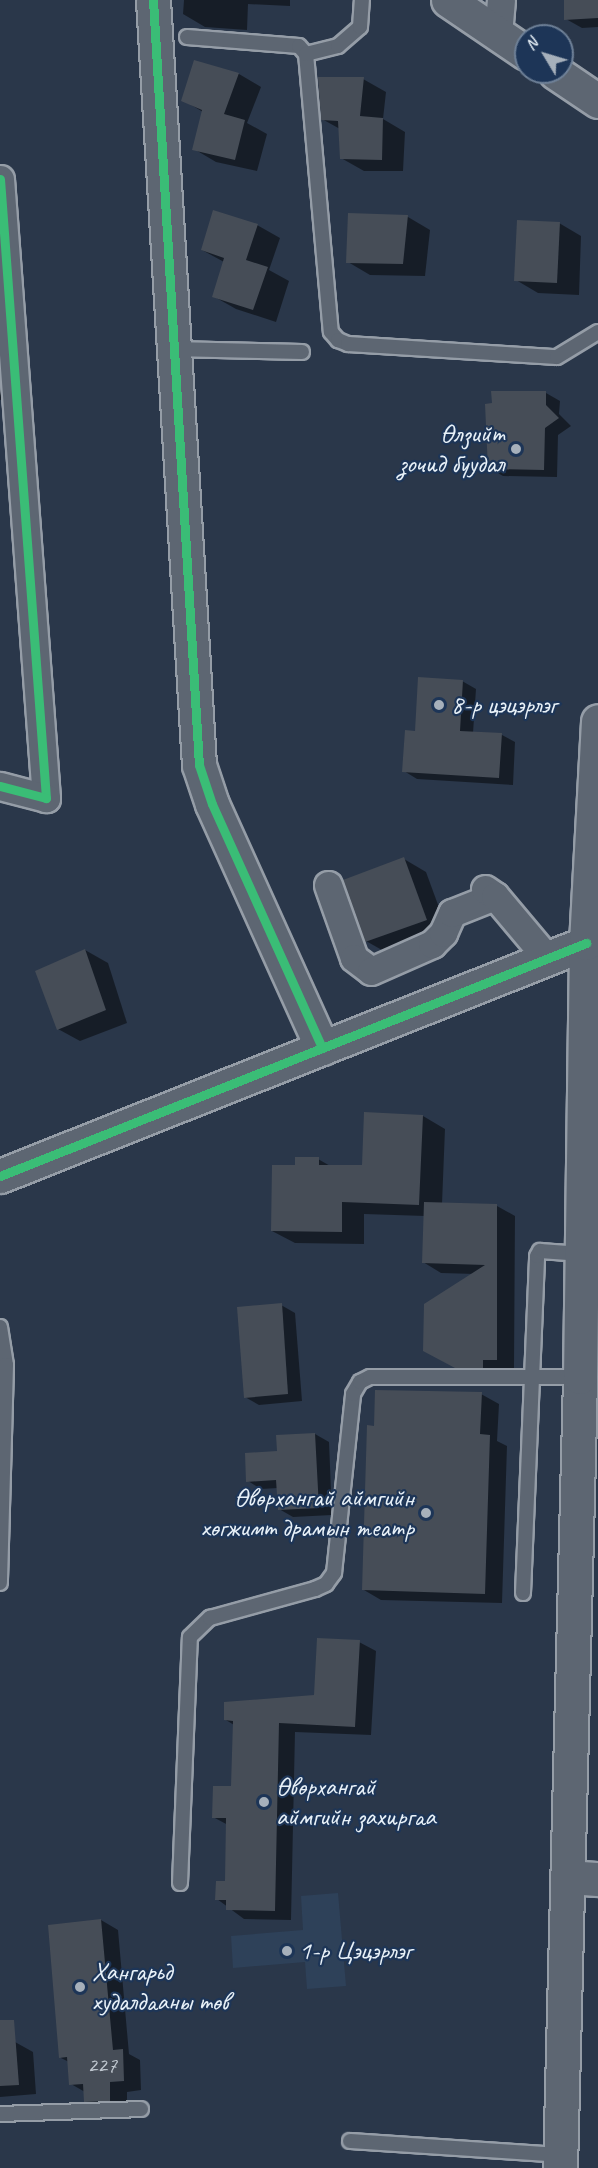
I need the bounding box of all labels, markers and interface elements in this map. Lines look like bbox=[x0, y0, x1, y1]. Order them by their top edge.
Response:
north arrow bbox=[514, 24, 574, 84]
text: N bbox=[520, 34, 542, 54]
place label: Өлзийт зочид буудал bbox=[399, 418, 504, 479]
marker: Өлзийт зочид буудал bbox=[509, 442, 523, 456]
place label: 8-р цэцэрлэг bbox=[451, 689, 557, 721]
marker: 8-р цэцэрлэг bbox=[432, 698, 446, 712]
place label: Өвөрхангай аймгийн хөгжимт драмын театр bbox=[200, 1482, 414, 1544]
marker: Өвөрхангай аймгийн хөгжимт драмын театр bbox=[419, 1506, 433, 1520]
place label: Өвөрхангай аймгийн захиргаа bbox=[276, 1771, 435, 1832]
marker: Өвөрхангай аймгийн захиргаа bbox=[257, 1795, 271, 1809]
place label: 1-р Цэцэрлэг bbox=[299, 1935, 412, 1967]
marker: 1-р Цэцэрлэг bbox=[280, 1944, 294, 1958]
place label: Хангарьд худалдааны төв bbox=[92, 1956, 228, 2018]
marker: Хангарьд худалдааны төв bbox=[73, 1980, 87, 1994]
house number: 227 bbox=[87, 2053, 117, 2079]

